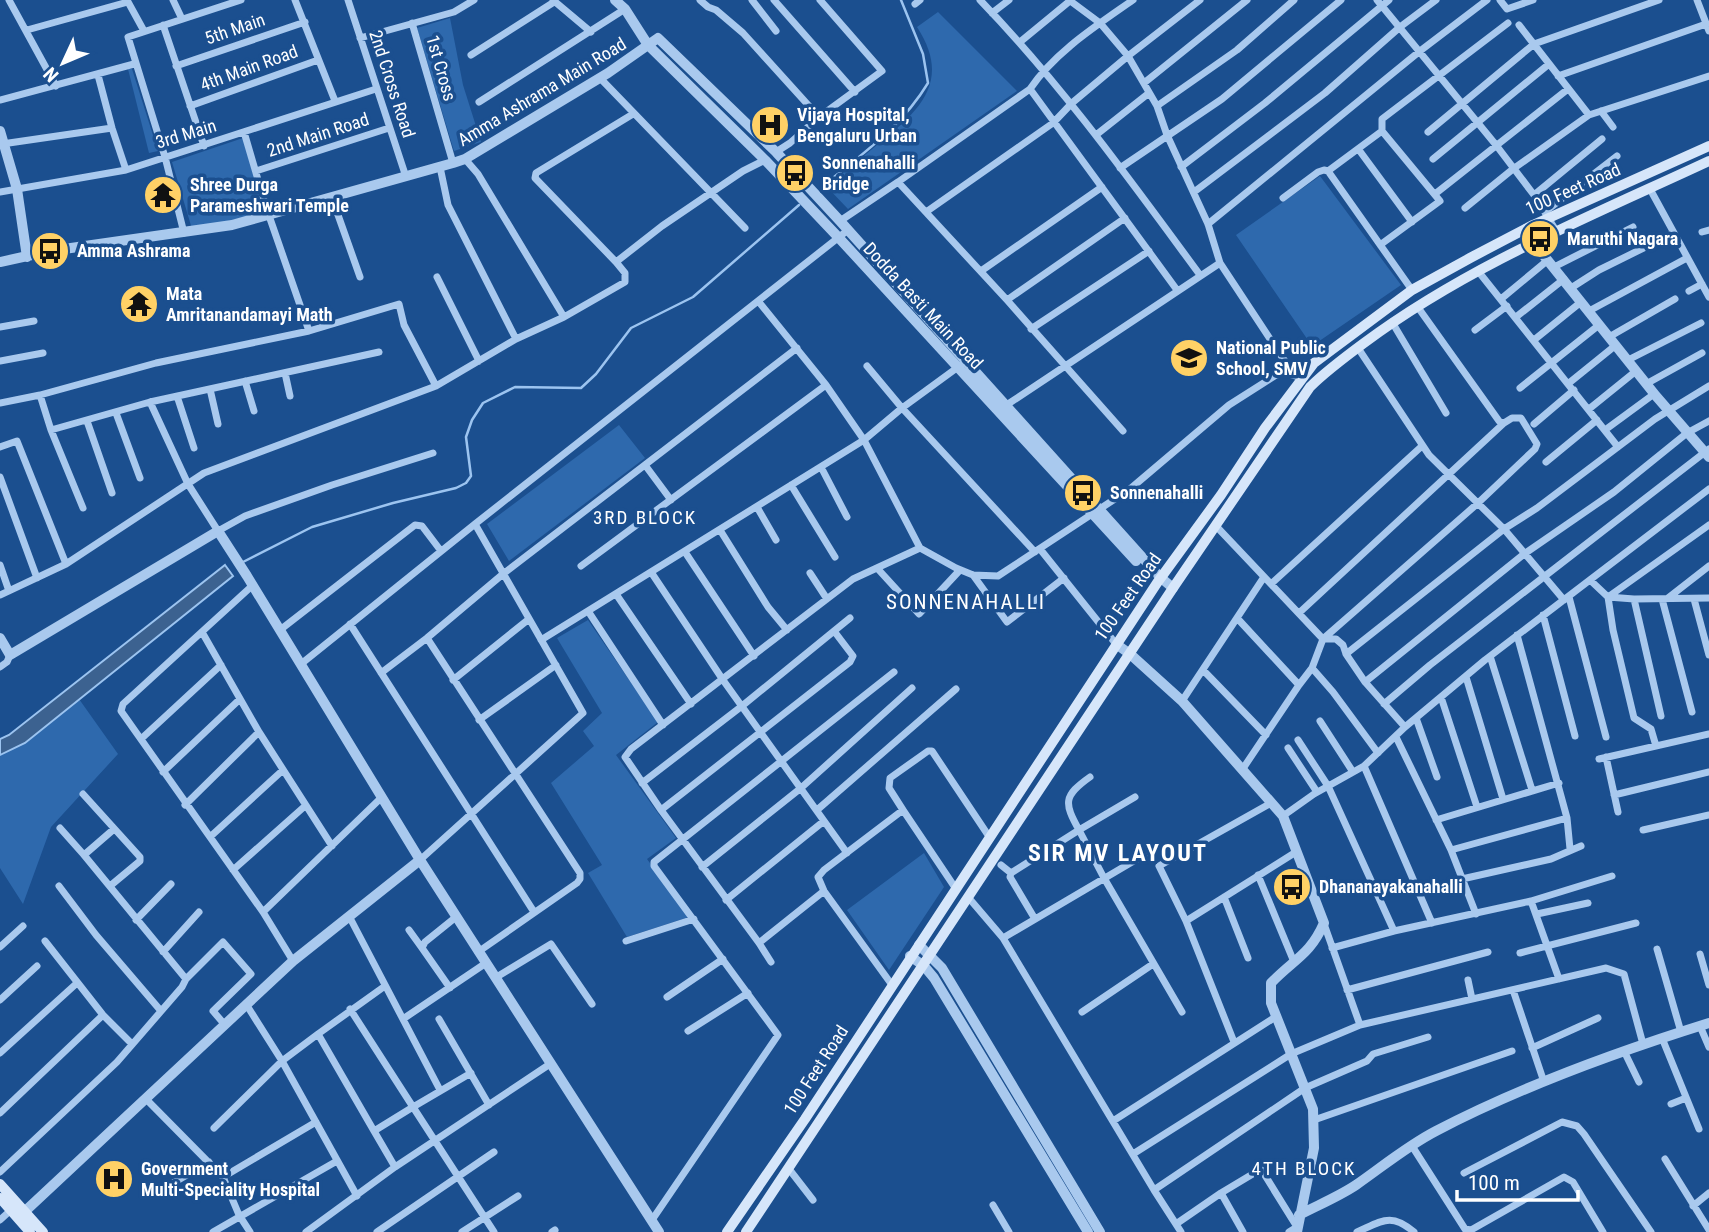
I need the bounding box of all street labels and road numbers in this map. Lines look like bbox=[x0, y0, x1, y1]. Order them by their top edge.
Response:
street label: 5th Main bbox=[202, 8, 268, 49]
street label: 2nd Cross Road bbox=[365, 27, 420, 140]
street label: 1st Cross bbox=[422, 33, 461, 103]
street label: Amma Ashrama Main Road bbox=[454, 33, 630, 150]
street label: 4th Main Road bbox=[197, 40, 301, 95]
street label: 2nd Main Road bbox=[264, 108, 372, 161]
street label: 3rd Main bbox=[153, 114, 219, 153]
street label: 100 Feet Road bbox=[1522, 158, 1624, 219]
street label: Dodda Basti Main Road bbox=[859, 238, 987, 373]
street label: 100 Feet Road bbox=[1090, 549, 1165, 644]
street label: 100 Feet Road bbox=[779, 1021, 852, 1118]

